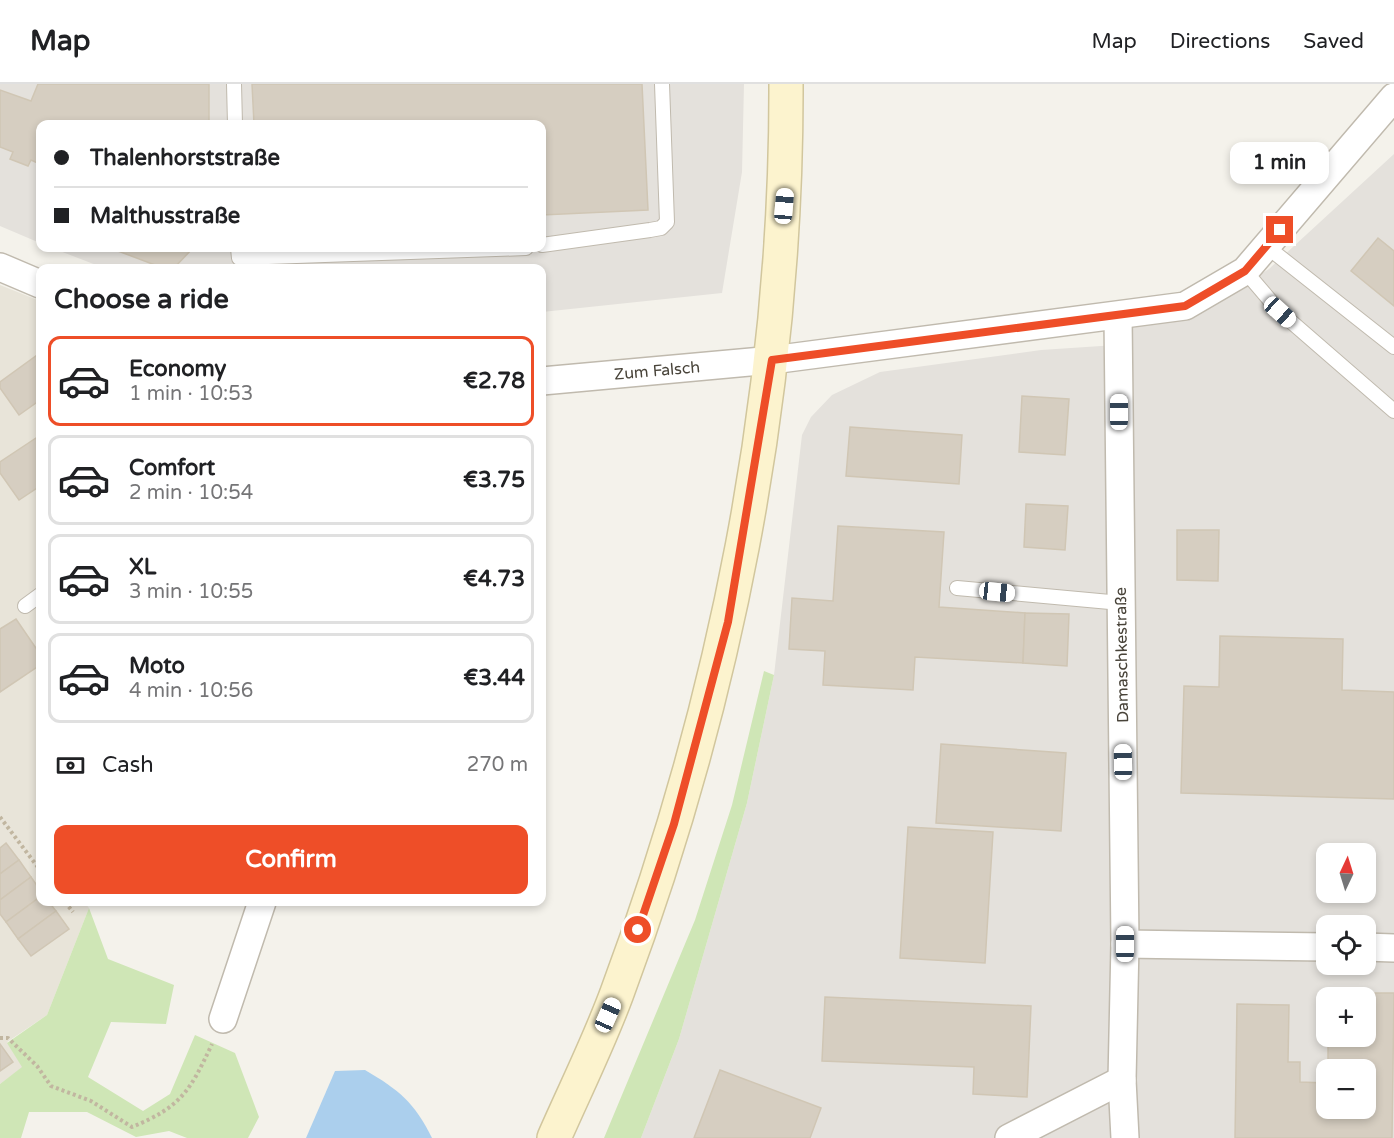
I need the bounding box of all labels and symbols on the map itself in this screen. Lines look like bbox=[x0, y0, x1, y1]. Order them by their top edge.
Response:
callout: 1 min bbox=[1230, 143, 1330, 185]
car bbox=[773, 187, 795, 225]
route end bbox=[1266, 216, 1293, 243]
car bbox=[1261, 293, 1299, 331]
street label: Zum Falsch bbox=[613, 357, 701, 385]
car bbox=[1110, 394, 1128, 430]
car bbox=[978, 581, 1016, 603]
street label: Damaschkestraße bbox=[1111, 587, 1133, 723]
car bbox=[1114, 744, 1132, 780]
north arrow bbox=[1316, 843, 1376, 903]
route start bbox=[624, 916, 651, 943]
car bbox=[1116, 926, 1134, 962]
car bbox=[592, 995, 624, 1035]

